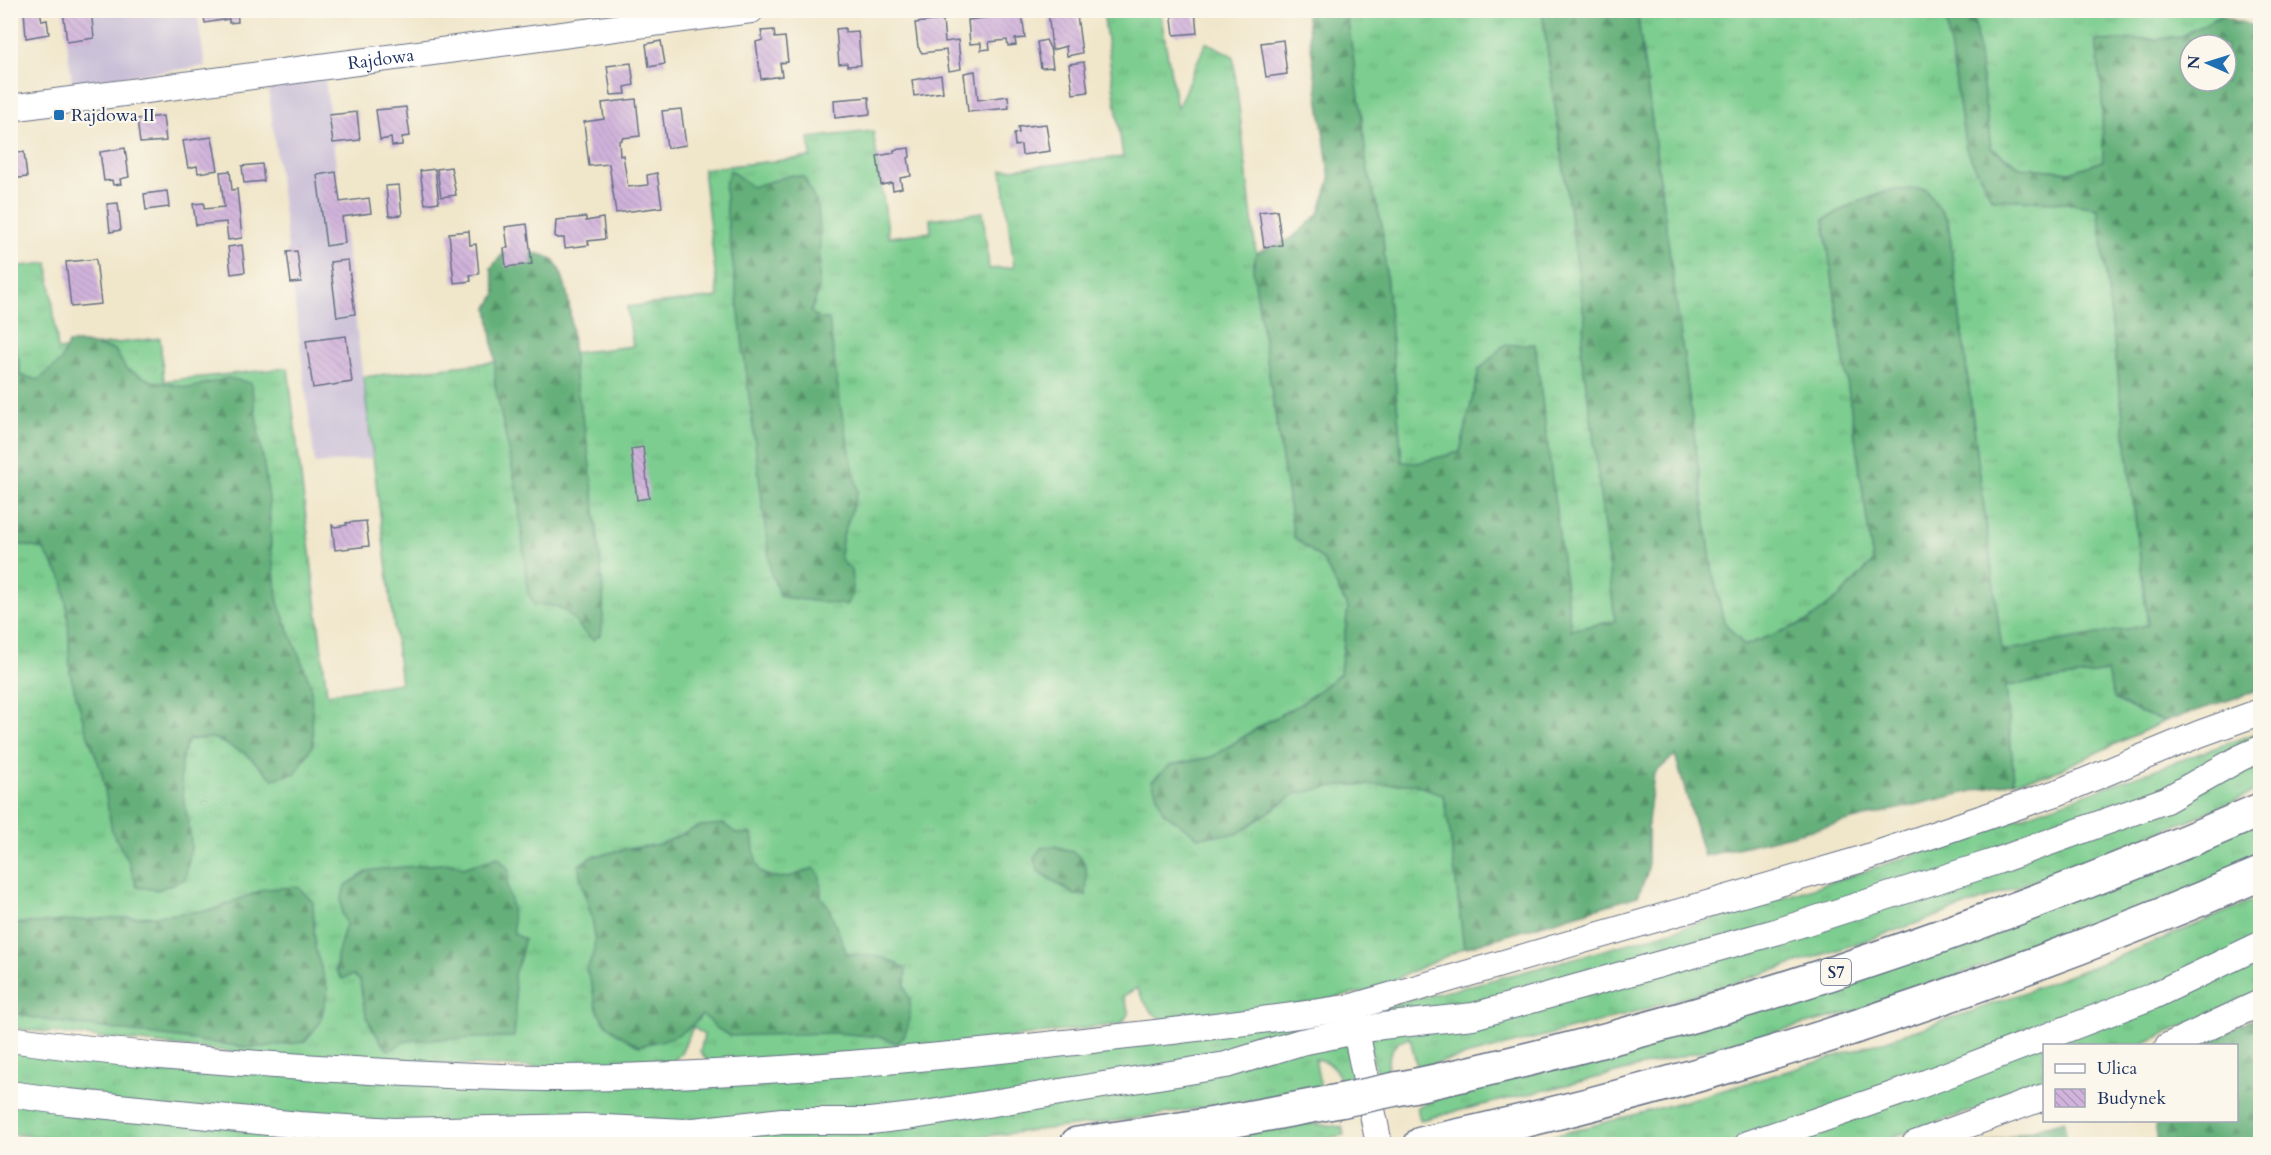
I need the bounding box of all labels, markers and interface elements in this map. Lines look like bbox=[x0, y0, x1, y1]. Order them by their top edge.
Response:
north arrow bbox=[2178, 33, 2238, 93]
street label: Rajdowa bbox=[346, 43, 416, 76]
text: N bbox=[2183, 55, 2205, 70]
place label: Rajdowa II bbox=[71, 103, 155, 128]
marker: Rajdowa II bbox=[52, 108, 66, 122]
road number: S7 bbox=[1821, 959, 1851, 985]
legend bbox=[2043, 1044, 2238, 1122]
text: Ulica bbox=[2097, 1056, 2138, 1081]
text: Budynek bbox=[2097, 1086, 2167, 1111]

